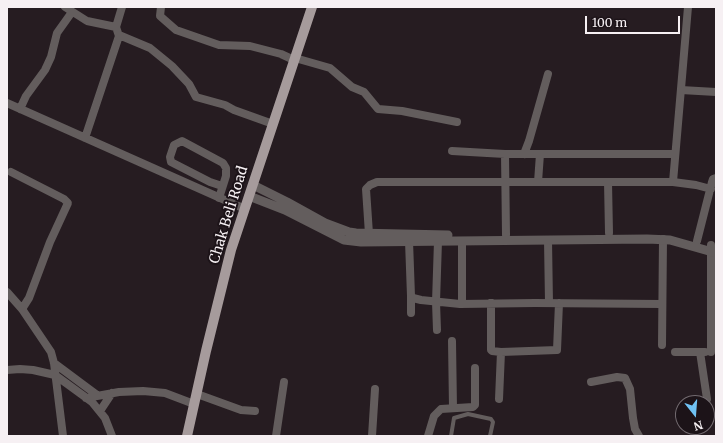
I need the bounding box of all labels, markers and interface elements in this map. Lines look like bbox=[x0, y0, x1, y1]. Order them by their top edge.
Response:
scale bar bbox=[587, 8, 682, 34]
text: 100 m bbox=[592, 15, 627, 30]
street label: Chak Beli Road bbox=[206, 164, 252, 266]
north arrow bbox=[675, 395, 715, 435]
text: N bbox=[692, 418, 704, 433]

